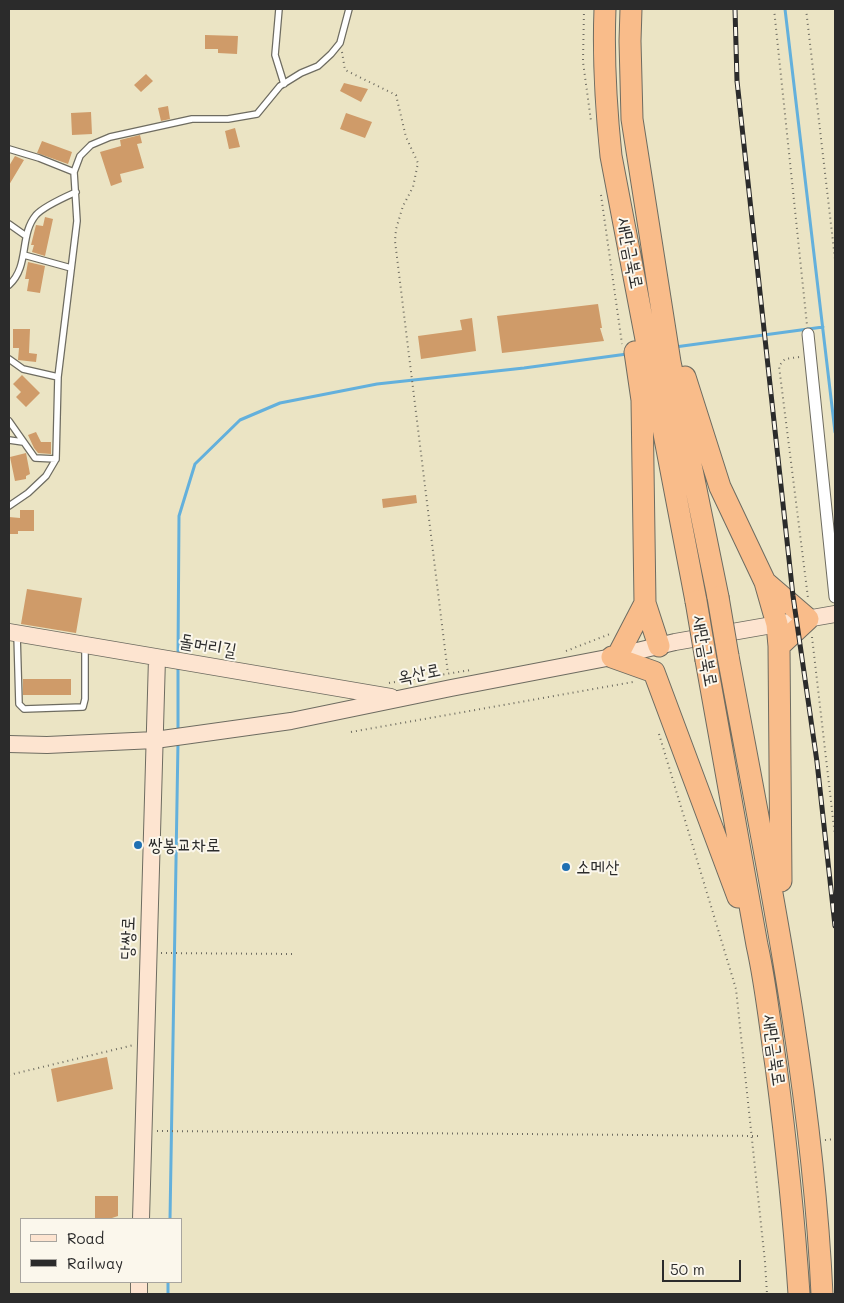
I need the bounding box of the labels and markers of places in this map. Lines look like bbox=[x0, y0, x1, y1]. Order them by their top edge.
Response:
place label: 쌍봉교차로 bbox=[148, 834, 220, 856]
marker: 쌍봉교차로 bbox=[132, 839, 144, 851]
place label: 소메산 bbox=[576, 856, 619, 878]
marker: 소메산 bbox=[560, 861, 572, 873]

